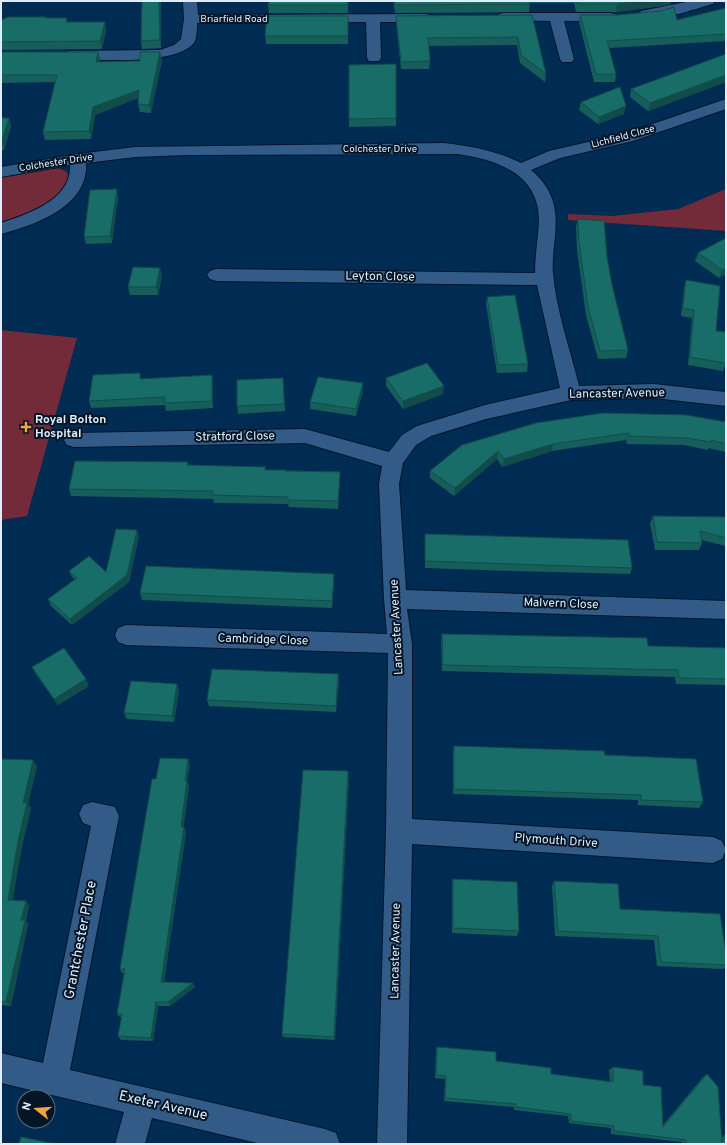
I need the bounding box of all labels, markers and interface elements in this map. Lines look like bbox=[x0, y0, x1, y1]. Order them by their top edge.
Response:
street label: Briarfield Road bbox=[200, 13, 268, 26]
street label: Lichfield Close bbox=[590, 122, 656, 152]
street label: Colchester Drive bbox=[343, 143, 417, 156]
street label: Colchester Drive bbox=[18, 151, 94, 175]
street label: Leyton Close bbox=[345, 268, 415, 286]
street label: Lancaster Avenue bbox=[569, 385, 665, 403]
place label: Royal Bolton Hospital bbox=[35, 412, 106, 442]
marker: Royal Bolton Hospital bbox=[20, 421, 32, 433]
street label: Stratford Close bbox=[195, 428, 275, 446]
street label: Lancaster Avenue bbox=[387, 579, 407, 675]
street label: Malvern Close bbox=[523, 595, 599, 613]
street label: Cambridge Close bbox=[217, 630, 309, 650]
street label: Plymouth Drive bbox=[514, 830, 598, 852]
street label: Grantchester Place bbox=[61, 879, 101, 1001]
street label: Lancaster Avenue bbox=[387, 903, 405, 999]
street label: Exeter Avenue bbox=[117, 1088, 209, 1124]
north arrow bbox=[16, 1089, 56, 1129]
text: N bbox=[20, 1101, 35, 1112]

